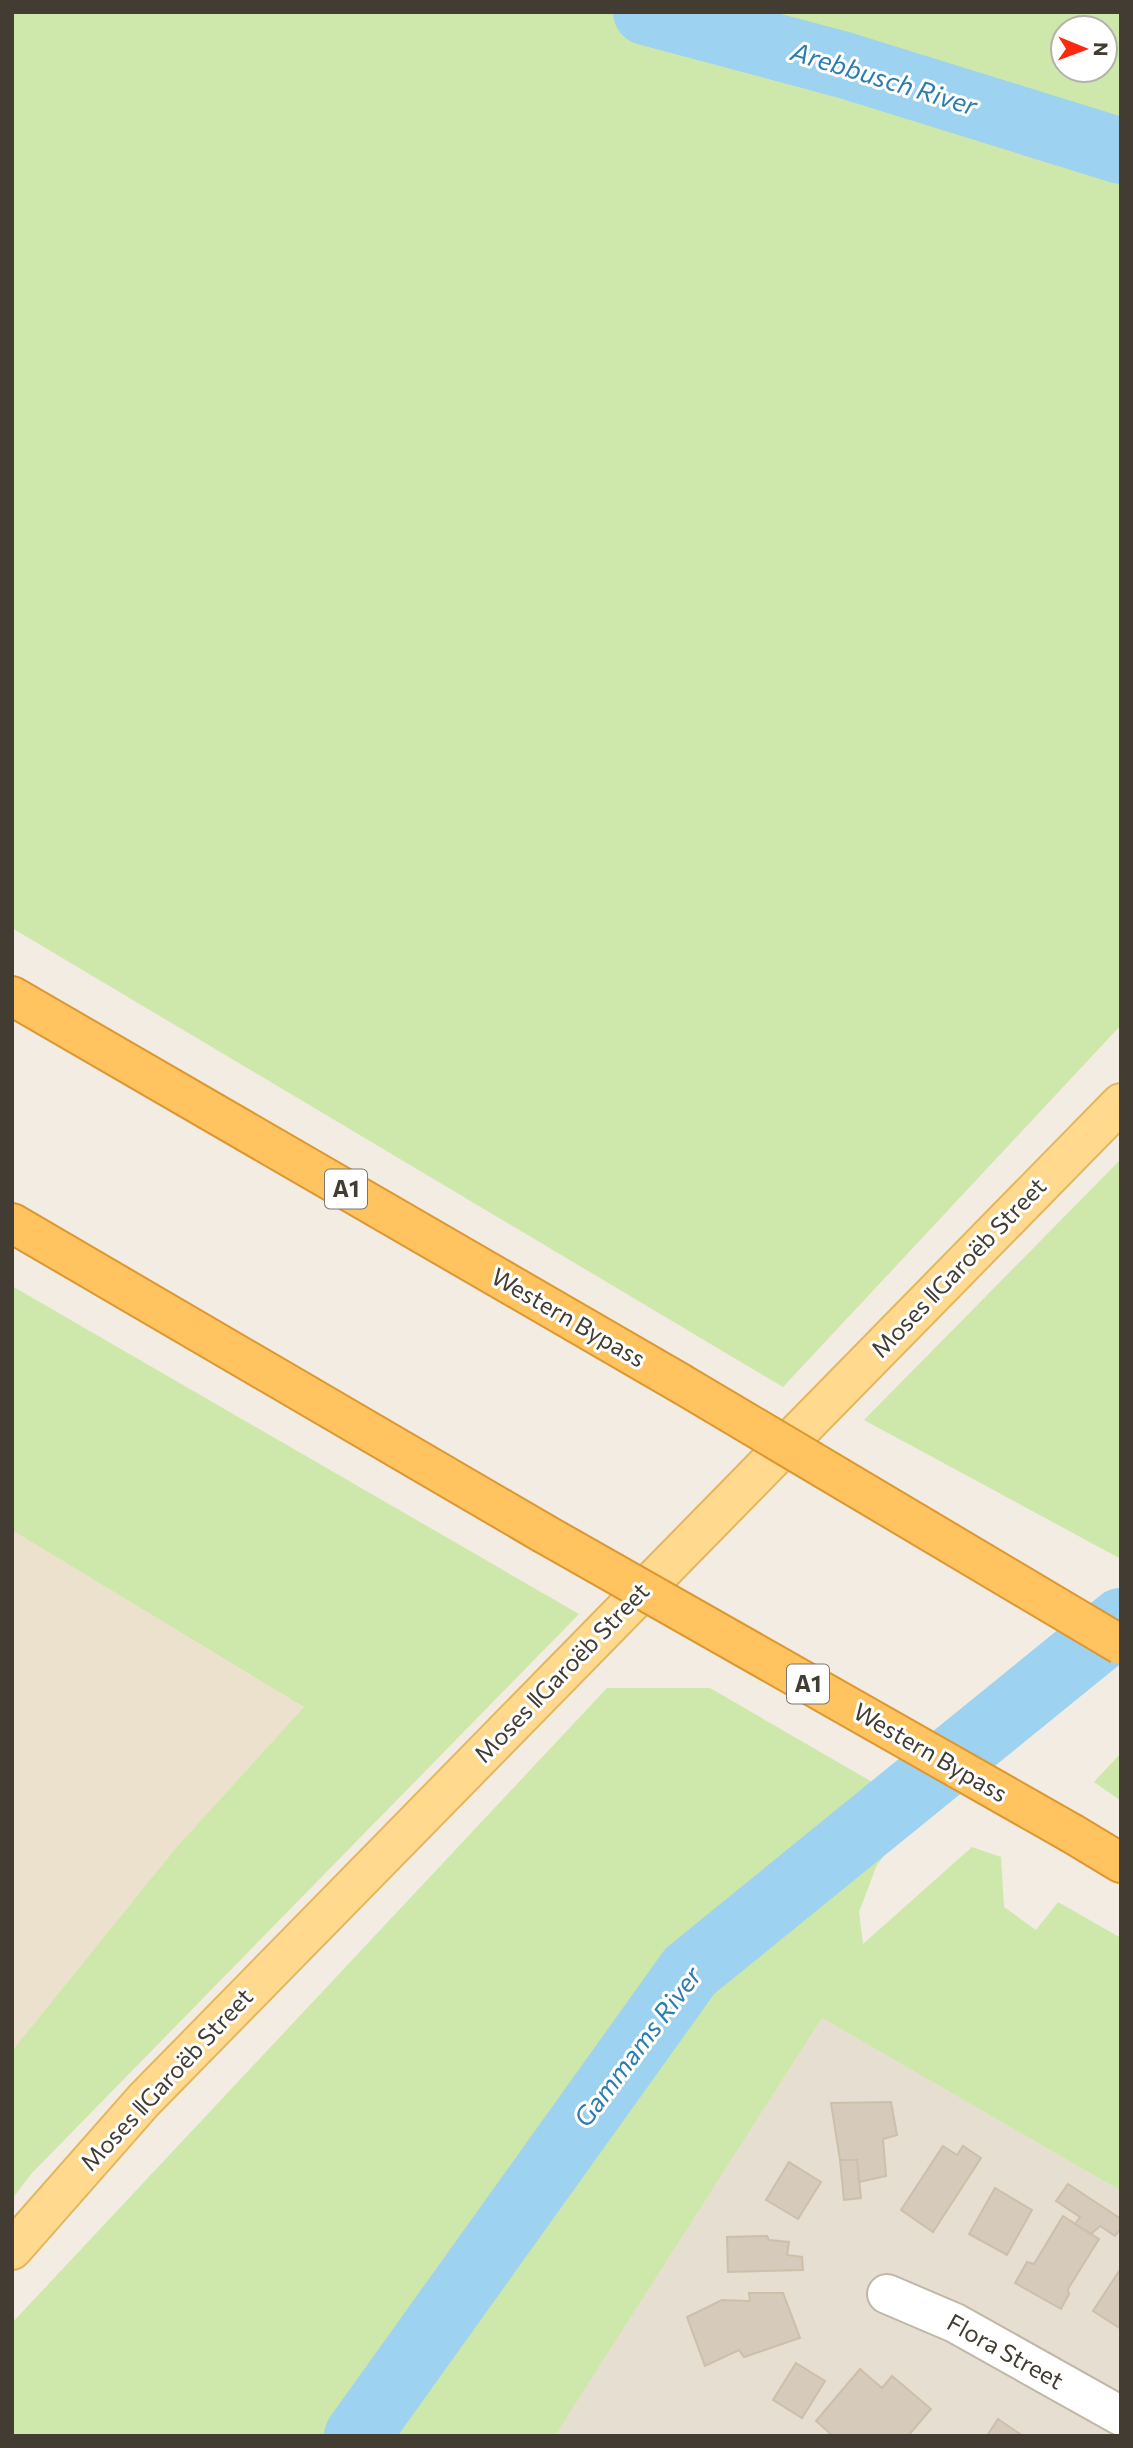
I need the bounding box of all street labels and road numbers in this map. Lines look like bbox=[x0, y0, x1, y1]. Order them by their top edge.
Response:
road number: A1 bbox=[325, 1170, 367, 1208]
street label: Moses ǁGaroëb Street bbox=[864, 1171, 1051, 1363]
street label: Western Bypass bbox=[487, 1261, 651, 1372]
street label: Moses ǁGaroëb Street bbox=[467, 1576, 654, 1768]
road number: A1 bbox=[787, 1665, 829, 1704]
street label: Western Bypass bbox=[849, 1696, 1013, 1807]
street label: Moses ǁGaroëb Street bbox=[74, 1982, 258, 2176]
street label: Flora Street bbox=[942, 2307, 1069, 2395]

